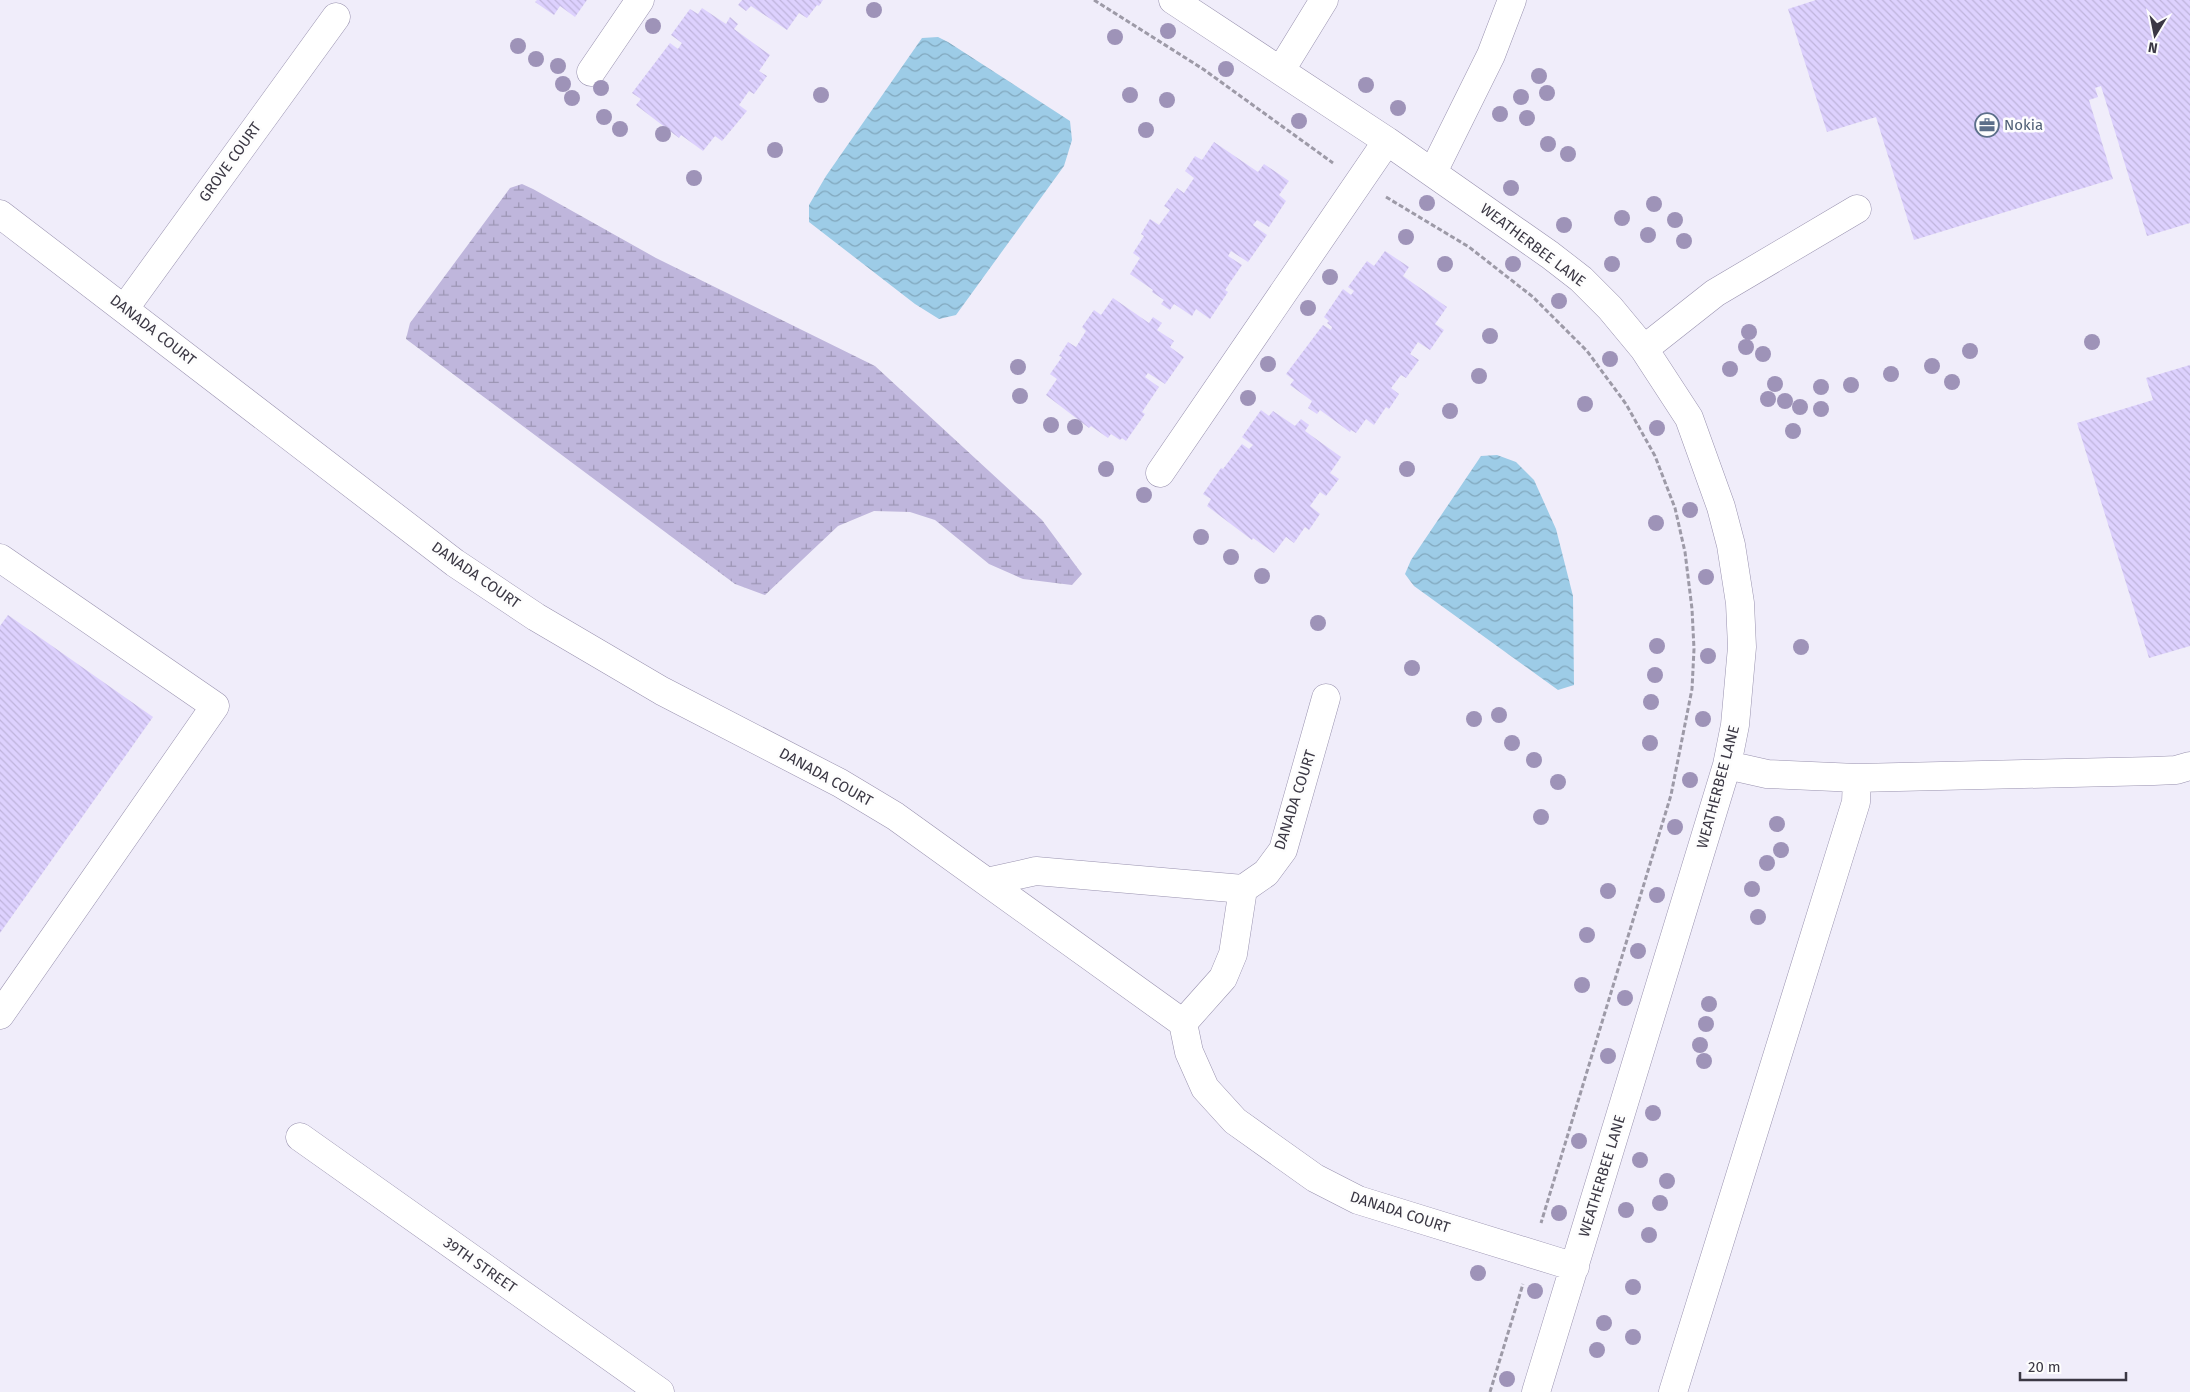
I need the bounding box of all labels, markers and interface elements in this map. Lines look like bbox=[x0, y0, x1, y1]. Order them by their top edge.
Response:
north arrow bbox=[2130, 10, 2180, 60]
text: N bbox=[2147, 38, 2159, 56]
office icon: Nokia bbox=[1974, 112, 2000, 138]
place label: Nokia bbox=[2004, 116, 2043, 134]
street label: GROVE COURT bbox=[195, 118, 265, 205]
street label: WEATHERBEE LANE bbox=[1477, 200, 1589, 290]
street label: DANADA COURT bbox=[106, 291, 200, 369]
street label: DANADA COURT bbox=[428, 538, 524, 612]
street label: WEATHERBEE LANE bbox=[1693, 723, 1743, 851]
street label: DANADA COURT bbox=[776, 744, 876, 810]
street label: DANADA COURT bbox=[1270, 748, 1320, 852]
street label: WEATHERBEE LANE bbox=[1575, 1113, 1629, 1239]
street label: DANADA COURT bbox=[1348, 1187, 1452, 1237]
street label: 39TH STREET bbox=[440, 1233, 520, 1297]
scale bar bbox=[2020, 1350, 2126, 1382]
text: 20 m bbox=[2028, 1358, 2061, 1376]

